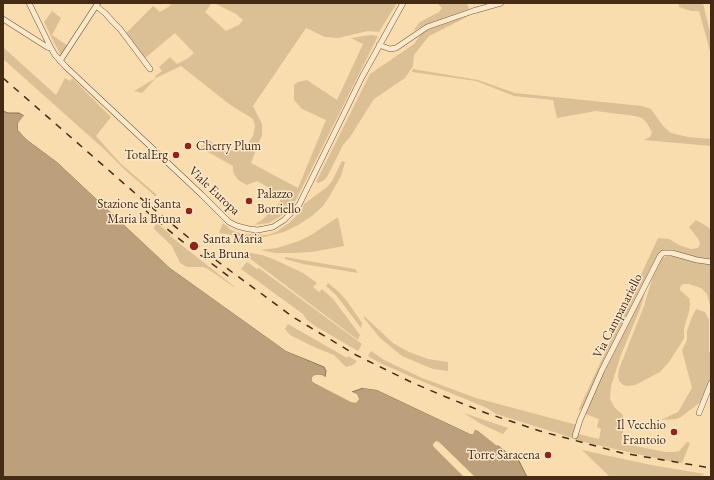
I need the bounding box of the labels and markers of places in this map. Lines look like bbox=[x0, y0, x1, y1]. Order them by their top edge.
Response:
place label: Cherry Plum bbox=[196, 138, 261, 154]
marker: Cherry Plum bbox=[183, 141, 193, 151]
place label: TotalErg bbox=[125, 147, 168, 163]
marker: TotalErg bbox=[171, 150, 181, 160]
place label: Palazzo Borriello bbox=[257, 186, 301, 217]
place label: Stazione di Santa Maria la Bruna bbox=[97, 196, 181, 227]
marker: Palazzo Borriello bbox=[244, 196, 254, 206]
marker: Stazione di Santa Maria la Bruna bbox=[184, 206, 194, 216]
place label: Santa Maria La Bruna bbox=[203, 231, 262, 262]
marker: Santa Maria La Bruna bbox=[188, 240, 200, 252]
place label: Il Vecchio Frantoio bbox=[617, 417, 666, 448]
marker: Il Vecchio Frantoio bbox=[669, 427, 679, 437]
place label: Torre Saracena bbox=[467, 447, 540, 463]
marker: Torre Saracena bbox=[543, 450, 553, 460]

